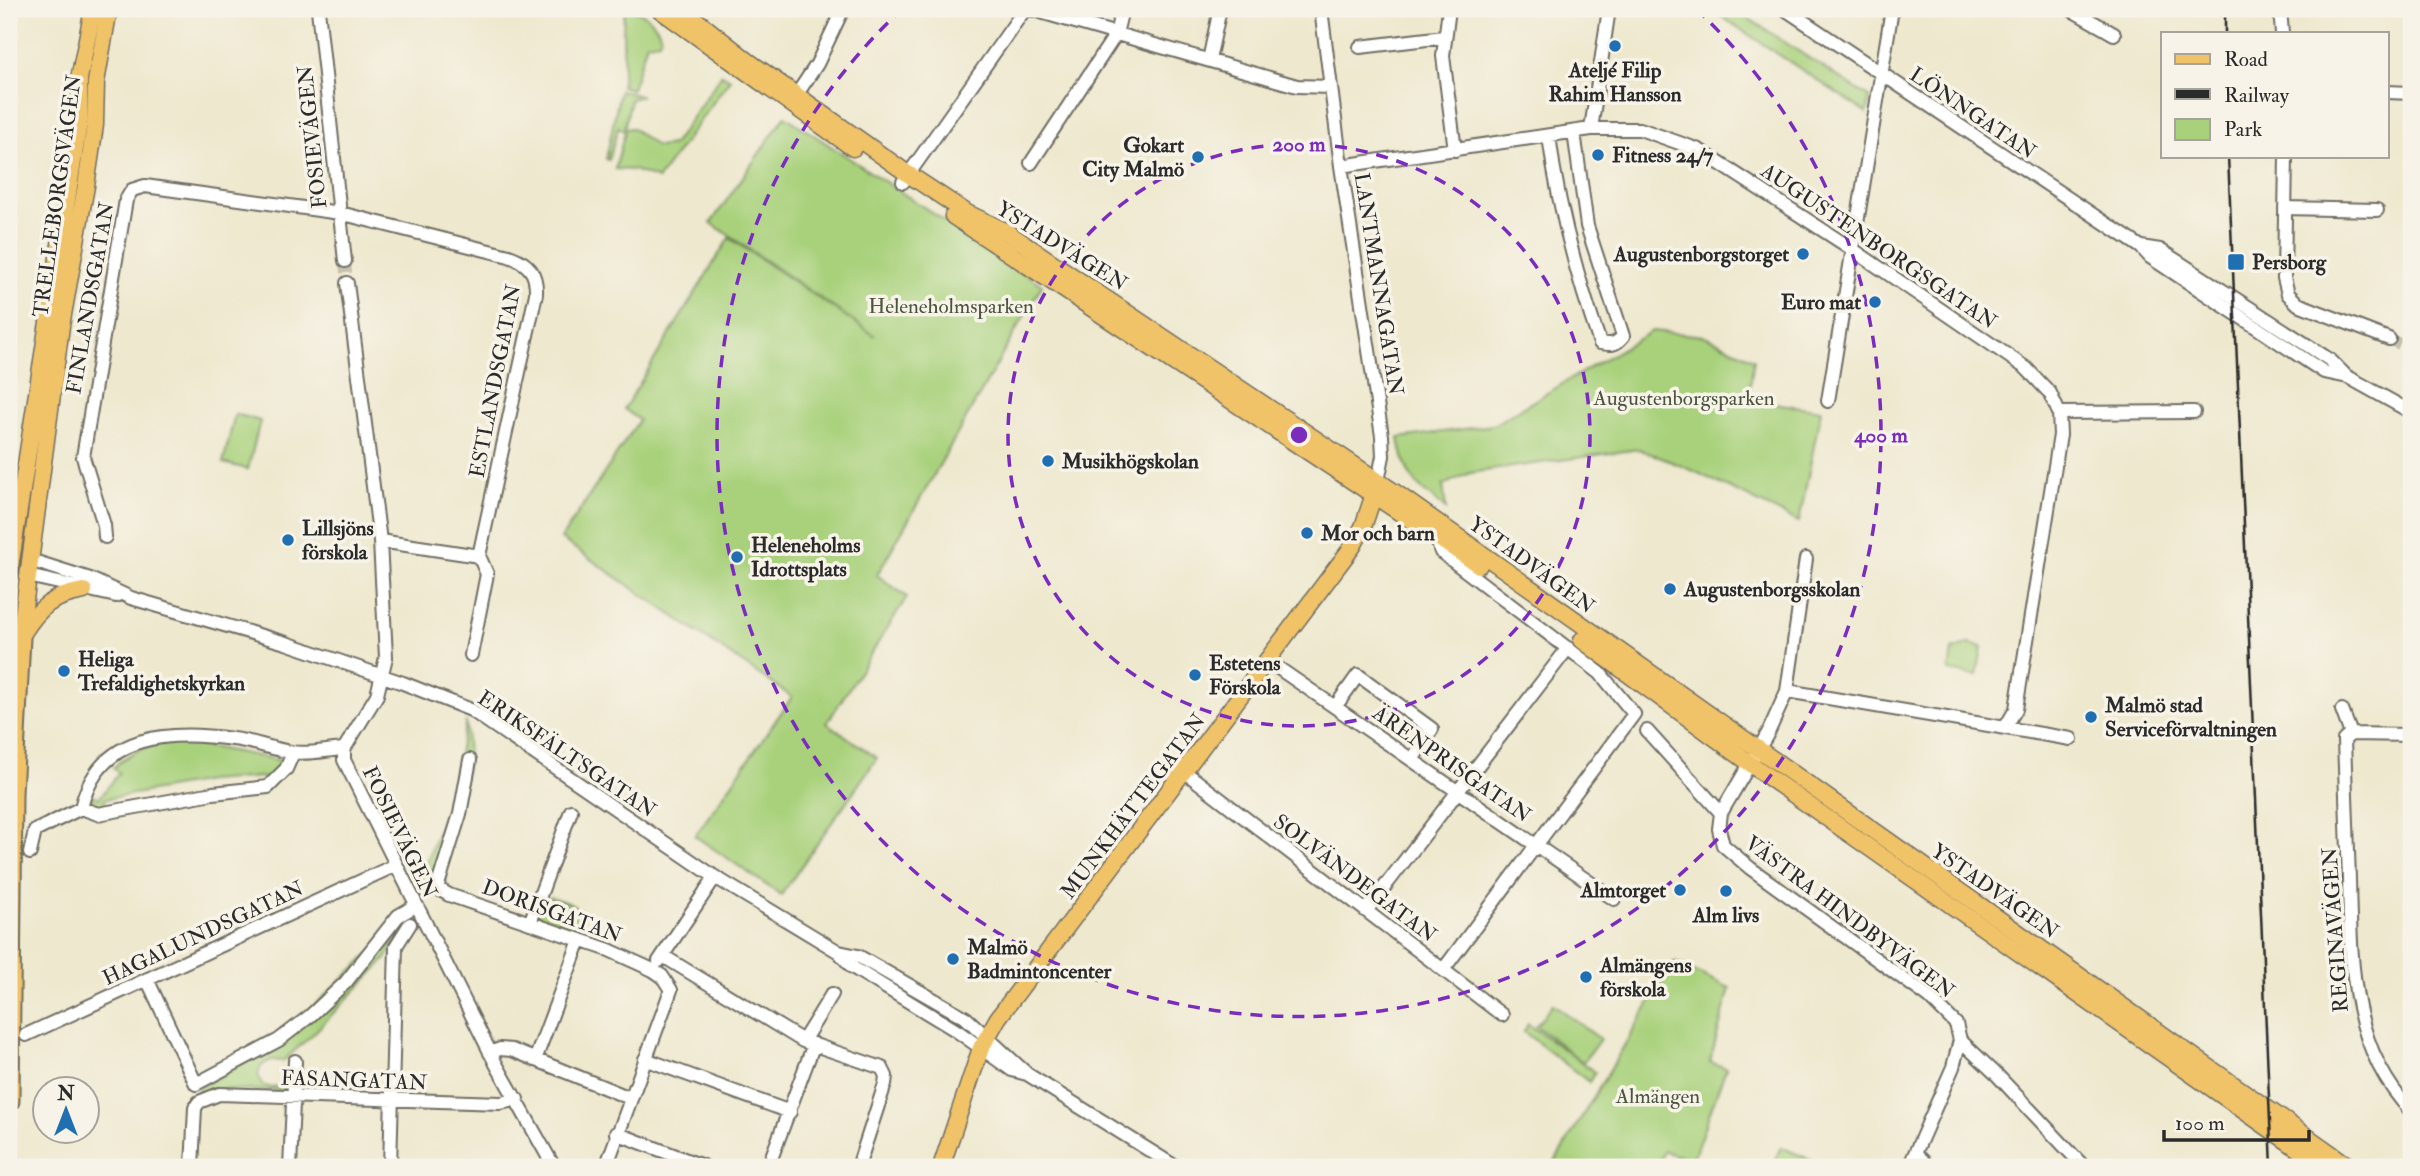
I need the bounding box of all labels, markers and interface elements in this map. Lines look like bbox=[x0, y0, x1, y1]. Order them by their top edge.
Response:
legend bbox=[2161, 32, 2388, 158]
marker: Ateljé Filip Rahim Hansson bbox=[1607, 38, 1623, 54]
text: Road bbox=[2224, 46, 2269, 73]
place label: Ateljé Filip Rahim Hansson bbox=[1549, 57, 1682, 108]
street label: LÖNNGATAN bbox=[1904, 61, 2041, 166]
street label: FOSIEVÄGEN bbox=[292, 64, 333, 210]
street label: TRELLEBORGSVÄGEN bbox=[27, 73, 88, 319]
text: Railway bbox=[2224, 82, 2290, 109]
text: Park bbox=[2224, 116, 2262, 143]
text: 200 m bbox=[1273, 131, 1326, 158]
place label: Gokart City Malmö bbox=[1082, 132, 1184, 183]
place label: Fitness 24/7 bbox=[1612, 142, 1714, 169]
marker: Fitness 24/7 bbox=[1590, 147, 1606, 163]
marker: Gokart City Malmö bbox=[1190, 149, 1206, 165]
street label: AUGUSTENBORGSGATAN bbox=[1755, 157, 2002, 336]
street label: LANTMANNAGATAN bbox=[1348, 171, 1409, 397]
street label: YSTADVÄGEN bbox=[991, 195, 1132, 298]
street label: FINLANDSGATAN bbox=[60, 200, 121, 396]
place label: Augustenborgstorget bbox=[1613, 241, 1789, 268]
marker: Augustenborgstorget bbox=[1795, 246, 1811, 262]
place label: Persborg bbox=[2252, 249, 2327, 276]
marker: Persborg bbox=[2226, 252, 2246, 272]
street label: ESTLANDSGATAN bbox=[464, 282, 528, 480]
place label: Euro mat bbox=[1781, 289, 1861, 316]
park label: Heleneholmsparken bbox=[868, 293, 1034, 320]
marker: Euro mat bbox=[1867, 294, 1883, 310]
park label: Augustenborgsparken bbox=[1592, 385, 1775, 412]
text: 400 m bbox=[1853, 422, 1908, 449]
centre of rings bbox=[1287, 423, 1311, 447]
place label: Musikhögskolan bbox=[1061, 448, 1199, 475]
marker: Musikhögskolan bbox=[1040, 453, 1056, 469]
street label: YSTADVÄGEN bbox=[1463, 511, 1600, 620]
place label: Lillsjöns förskola bbox=[302, 515, 374, 566]
place label: Mor och barn bbox=[1320, 520, 1435, 547]
marker: Mor och barn bbox=[1299, 525, 1315, 541]
marker: Lillsjöns förskola bbox=[280, 532, 296, 548]
place label: Heleneholms Idrottsplats bbox=[751, 532, 860, 583]
marker: Heleneholms Idrottsplats bbox=[729, 549, 745, 565]
place label: Augustenborgsskolan bbox=[1683, 576, 1861, 603]
marker: Augustenborgsskolan bbox=[1662, 581, 1678, 597]
place label: Heliga Trefaldighetskyrkan bbox=[77, 646, 245, 697]
place label: Estetens Förskola bbox=[1209, 650, 1282, 701]
marker: Heliga Trefaldighetskyrkan bbox=[56, 663, 72, 679]
marker: Estetens Förskola bbox=[1187, 667, 1203, 683]
street label: ERIKSFÄLTSGATAN bbox=[472, 685, 661, 824]
place label: Malmö stad Serviceförvaltningen bbox=[2104, 692, 2277, 743]
street label: ÄRENPRISGATAN bbox=[1366, 699, 1536, 829]
street label: MUNKHÄTTEGATAN bbox=[1055, 708, 1212, 904]
marker: Malmö stad Serviceförvaltningen bbox=[2083, 709, 2099, 725]
street label: FOSIEVÄGEN bbox=[356, 762, 443, 903]
street label: SOLVÄNDEGATAN bbox=[1268, 808, 1442, 949]
street label: VÄSTRA HINDBYVÄGEN bbox=[1740, 830, 1960, 1005]
street label: YSTADVÄGEN bbox=[1926, 838, 2064, 945]
street label: REGINAVÄGEN bbox=[2316, 846, 2355, 1013]
street label: DORISGATAN bbox=[478, 874, 625, 949]
street label: HAGALUNDSGATAN bbox=[98, 875, 308, 992]
place label: Almtorget bbox=[1580, 877, 1666, 904]
marker: Almtorget bbox=[1672, 882, 1688, 898]
marker: Alm livs bbox=[1718, 883, 1734, 899]
place label: Alm livs bbox=[1692, 902, 1759, 929]
place label: Malmö Badmintoncenter bbox=[966, 934, 1112, 985]
marker: Malmö Badmintoncenter bbox=[945, 951, 961, 967]
place label: Almängens förskola bbox=[1599, 952, 1692, 1003]
marker: Almängens förskola bbox=[1578, 969, 1594, 985]
street label: FASANGATAN bbox=[280, 1064, 428, 1097]
north arrow bbox=[32, 1074, 102, 1144]
text: N bbox=[56, 1082, 75, 1106]
park label: Almängen bbox=[1615, 1083, 1700, 1110]
scale bar bbox=[2164, 1099, 2310, 1143]
text: 100 m bbox=[2175, 1110, 2225, 1137]

